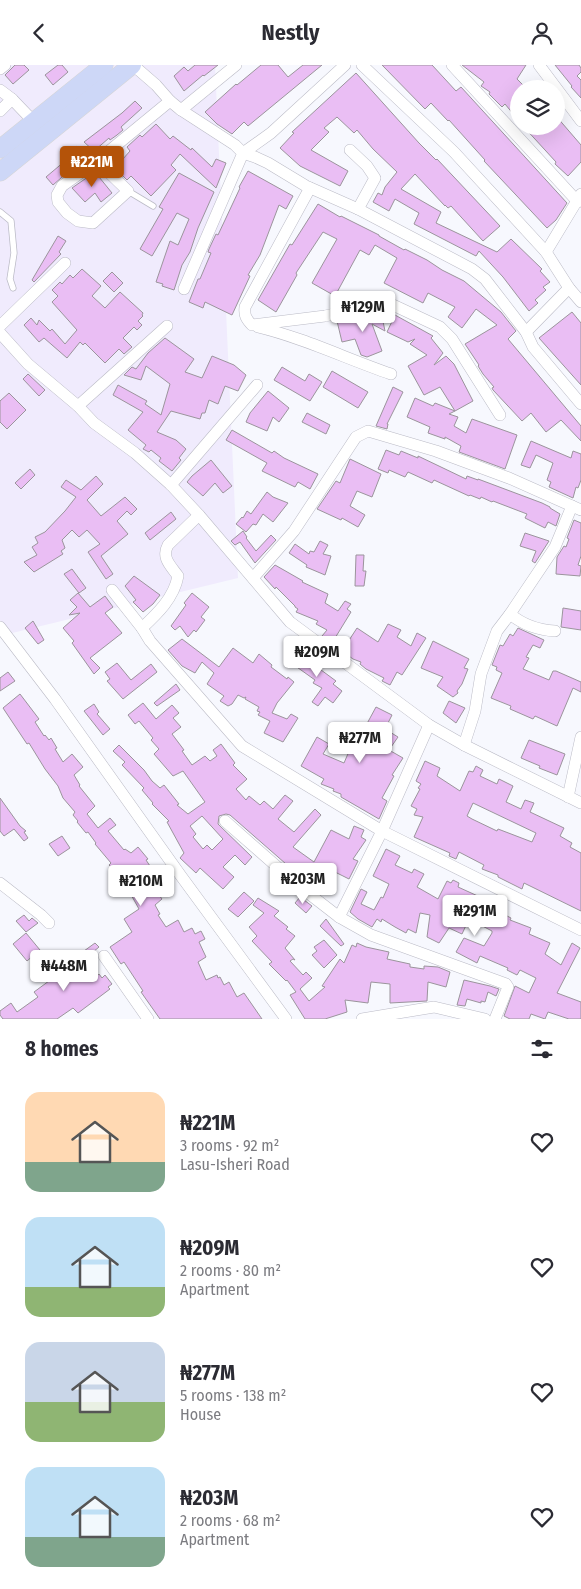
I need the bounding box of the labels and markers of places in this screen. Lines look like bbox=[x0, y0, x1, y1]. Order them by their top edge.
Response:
pin: ₦221M bbox=[57, 145, 127, 188]
pin: ₦129M bbox=[328, 291, 398, 333]
pin: ₦209M bbox=[282, 635, 352, 678]
pin: ₦277M bbox=[325, 721, 395, 764]
pin: ₦203M bbox=[268, 863, 338, 905]
pin: ₦210M bbox=[106, 865, 176, 907]
pin: ₦291M bbox=[440, 895, 510, 937]
pin: ₦448M bbox=[29, 949, 99, 992]

